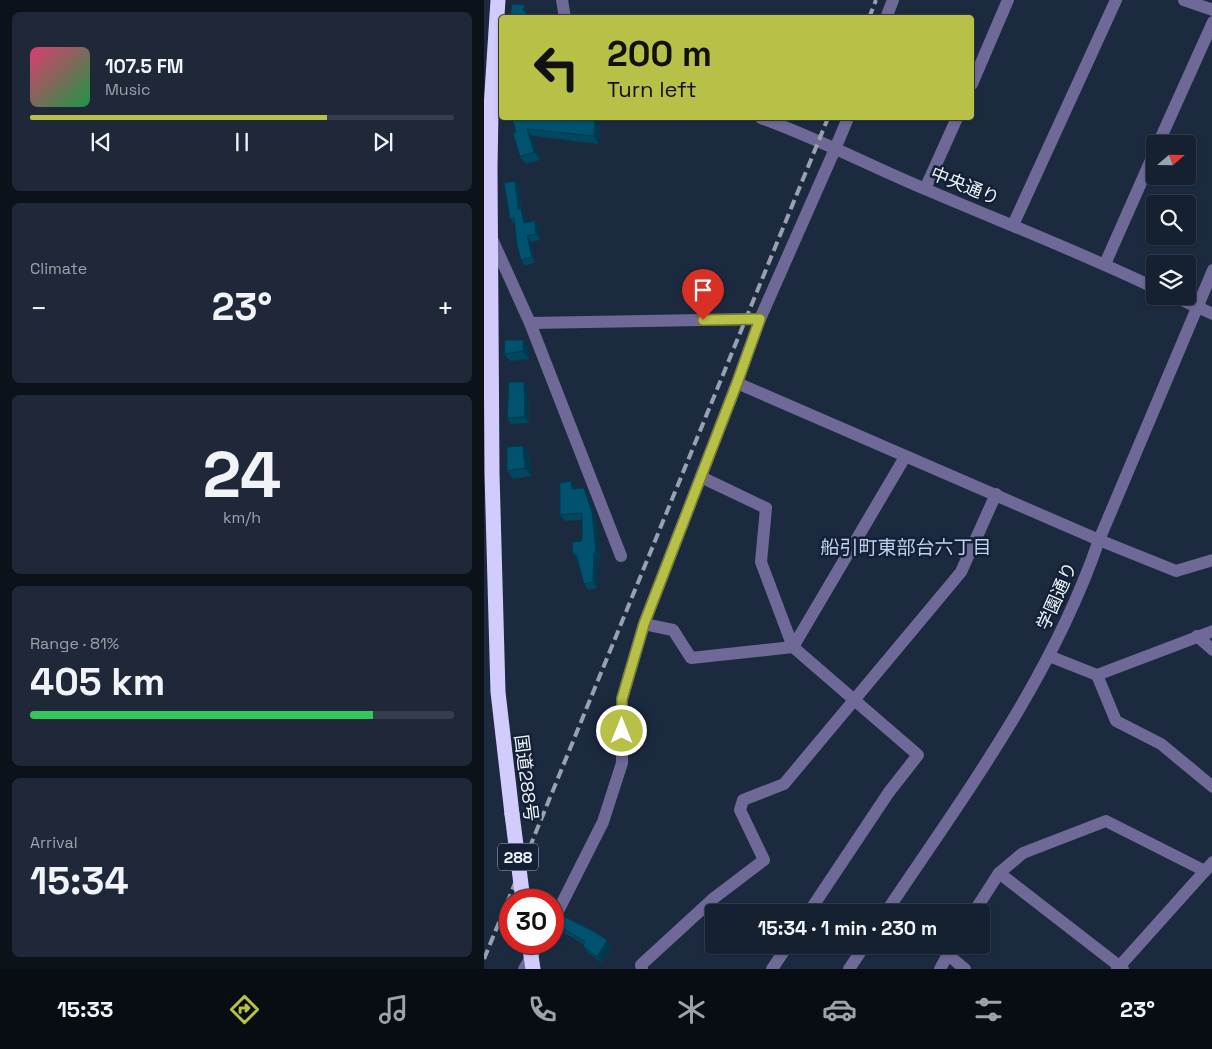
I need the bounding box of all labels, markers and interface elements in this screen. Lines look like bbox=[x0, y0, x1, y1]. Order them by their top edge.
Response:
text: 200 m bbox=[607, 32, 712, 76]
icon: left bbox=[524, 35, 589, 100]
text: 107.5 FM bbox=[105, 54, 184, 79]
text: Turn left bbox=[607, 75, 697, 103]
text: Music bbox=[105, 79, 151, 100]
icon: previous bbox=[87, 128, 115, 156]
icon: pause bbox=[228, 128, 256, 156]
icon: next bbox=[369, 128, 397, 156]
north arrow bbox=[1146, 135, 1196, 185]
map controls bbox=[1146, 135, 1196, 305]
street label: 中央通り bbox=[928, 161, 1003, 210]
button: search bbox=[1146, 195, 1196, 245]
button: layers bbox=[1146, 255, 1196, 305]
text: Climate bbox=[30, 258, 87, 279]
pin bbox=[682, 269, 724, 320]
icon: arrive bbox=[689, 276, 717, 304]
text: 23° bbox=[212, 283, 272, 331]
text: − bbox=[30, 290, 47, 326]
text: + bbox=[437, 290, 454, 326]
text: 24 bbox=[203, 433, 281, 516]
text: km/h bbox=[223, 507, 261, 528]
district label: 船引町東部台六丁目 bbox=[820, 535, 992, 560]
street label: 学園通り bbox=[1031, 558, 1082, 633]
text: Range · 81% bbox=[30, 633, 119, 654]
text: 405 km bbox=[30, 658, 165, 706]
position arrow bbox=[595, 704, 647, 756]
street label: 国道288号 bbox=[510, 733, 543, 823]
text: Arrival bbox=[30, 832, 78, 853]
road number: 288 bbox=[498, 844, 538, 870]
text: 15:34 bbox=[30, 857, 129, 905]
speed limit sign: 30 bbox=[499, 889, 564, 954]
text: 15:34 · 1 min · 230 m bbox=[758, 916, 937, 941]
icon: directions bbox=[227, 992, 262, 1027]
icon: music bbox=[376, 992, 411, 1027]
icon: phone bbox=[525, 992, 560, 1027]
icon: climate bbox=[674, 992, 709, 1027]
icon: car bbox=[822, 992, 857, 1027]
icon: filters bbox=[971, 992, 1006, 1027]
text: 15:33 bbox=[57, 995, 113, 1023]
text: 23° bbox=[1120, 995, 1155, 1023]

